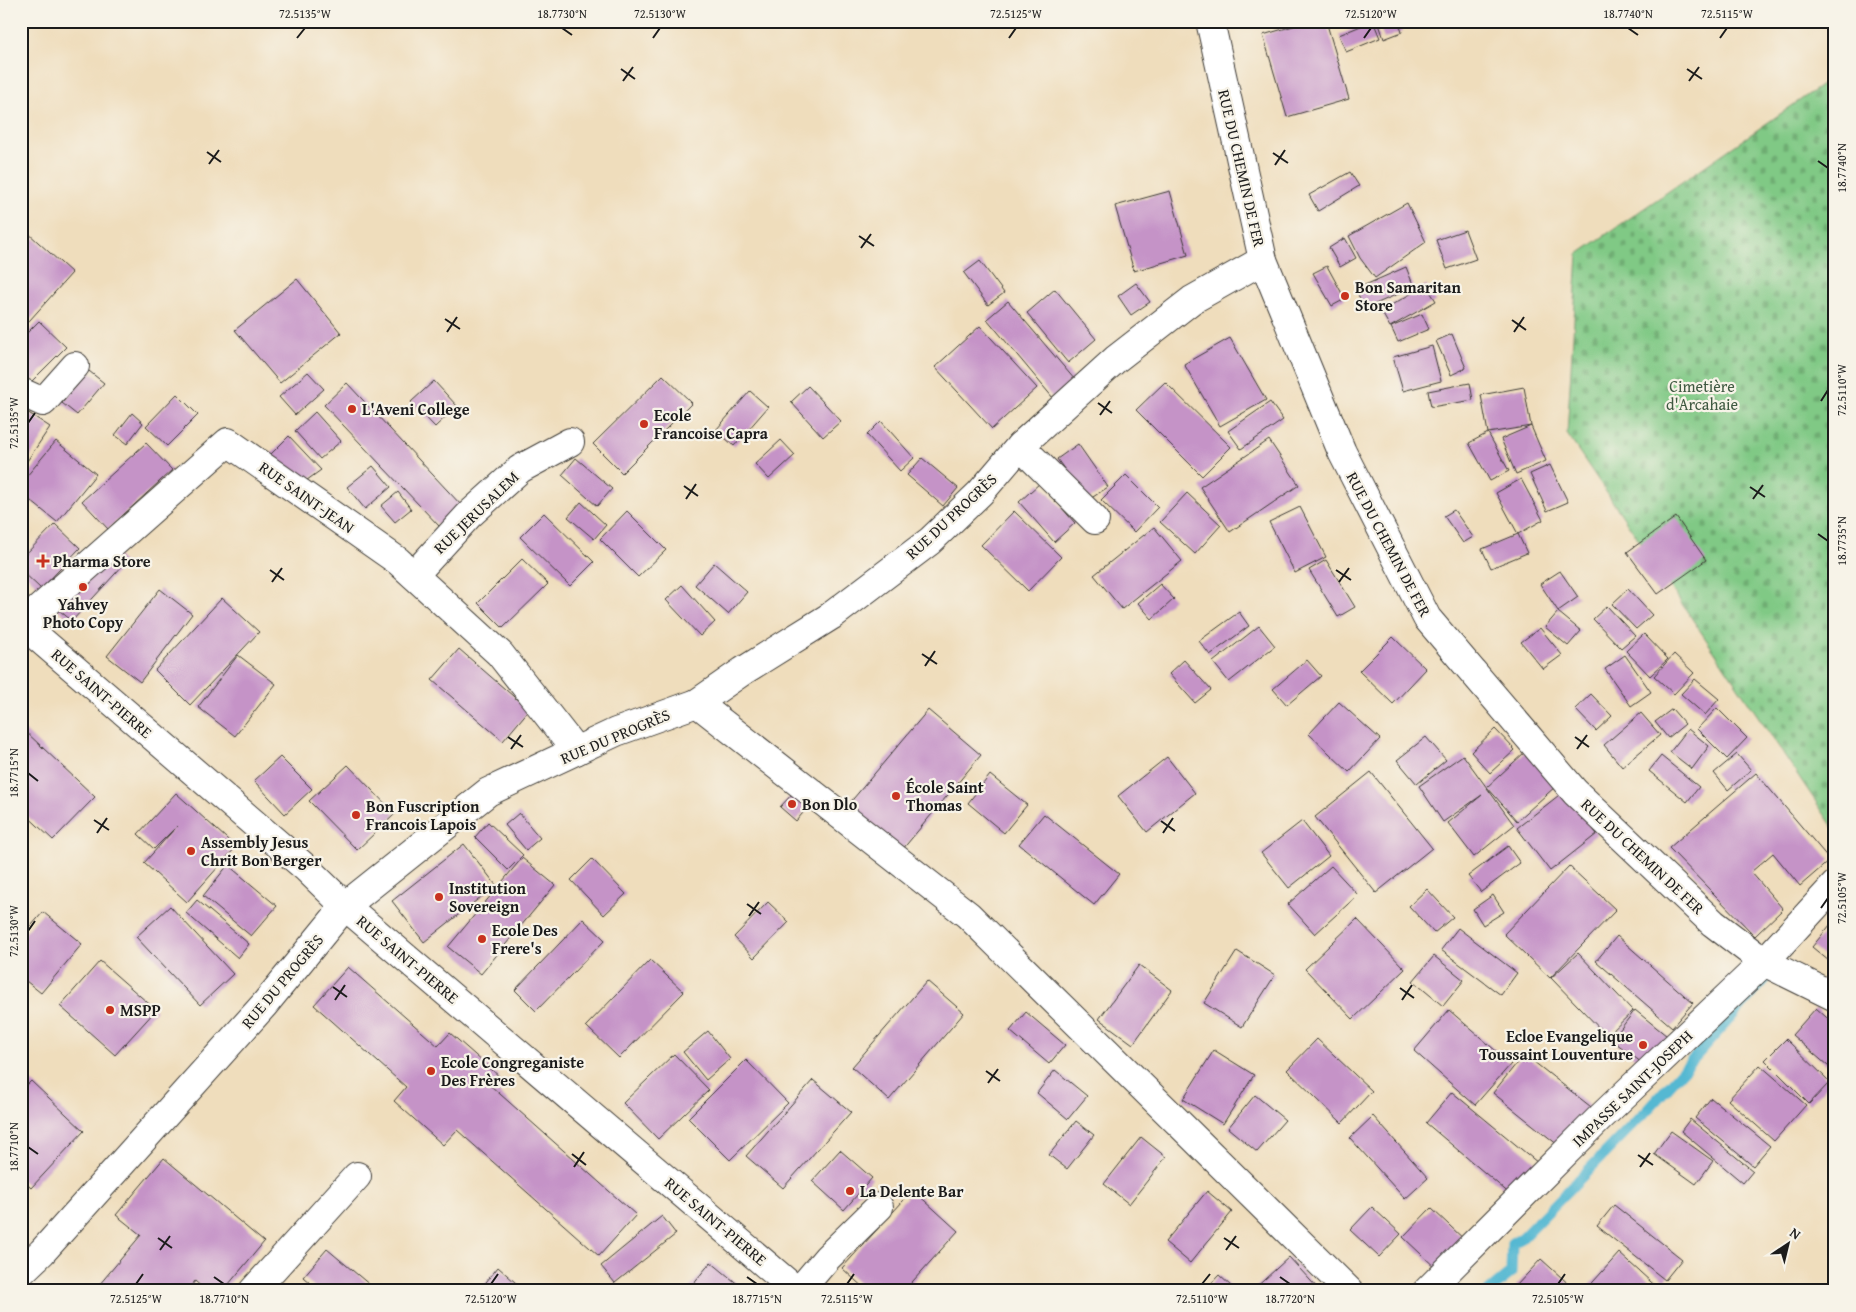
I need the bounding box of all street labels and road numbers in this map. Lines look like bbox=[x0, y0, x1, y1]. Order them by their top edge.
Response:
street label: RUE DU CHEMIN DE FER bbox=[1212, 87, 1272, 250]
street label: RUE SAINT-JEAN bbox=[254, 455, 360, 539]
street label: RUE JERUSALEM bbox=[428, 465, 524, 559]
street label: RUE DU PROGRÈS bbox=[900, 467, 1002, 565]
street label: RUE DU CHEMIN DE FER bbox=[1341, 467, 1438, 621]
street label: RUE SAINT-PIERRE bbox=[46, 642, 158, 744]
street label: RUE DU PROGRÈS bbox=[556, 702, 674, 770]
street label: RUE DU CHEMIN DE FER bbox=[1576, 792, 1711, 920]
street label: RUE SAINT-PIERRE bbox=[352, 909, 464, 1009]
street label: RUE DU PROGRÈS bbox=[235, 928, 329, 1034]
street label: IMPASSE SAINT-JOSEPH bbox=[1566, 1024, 1698, 1152]
street label: RUE SAINT-PIERRE bbox=[660, 1171, 772, 1271]

